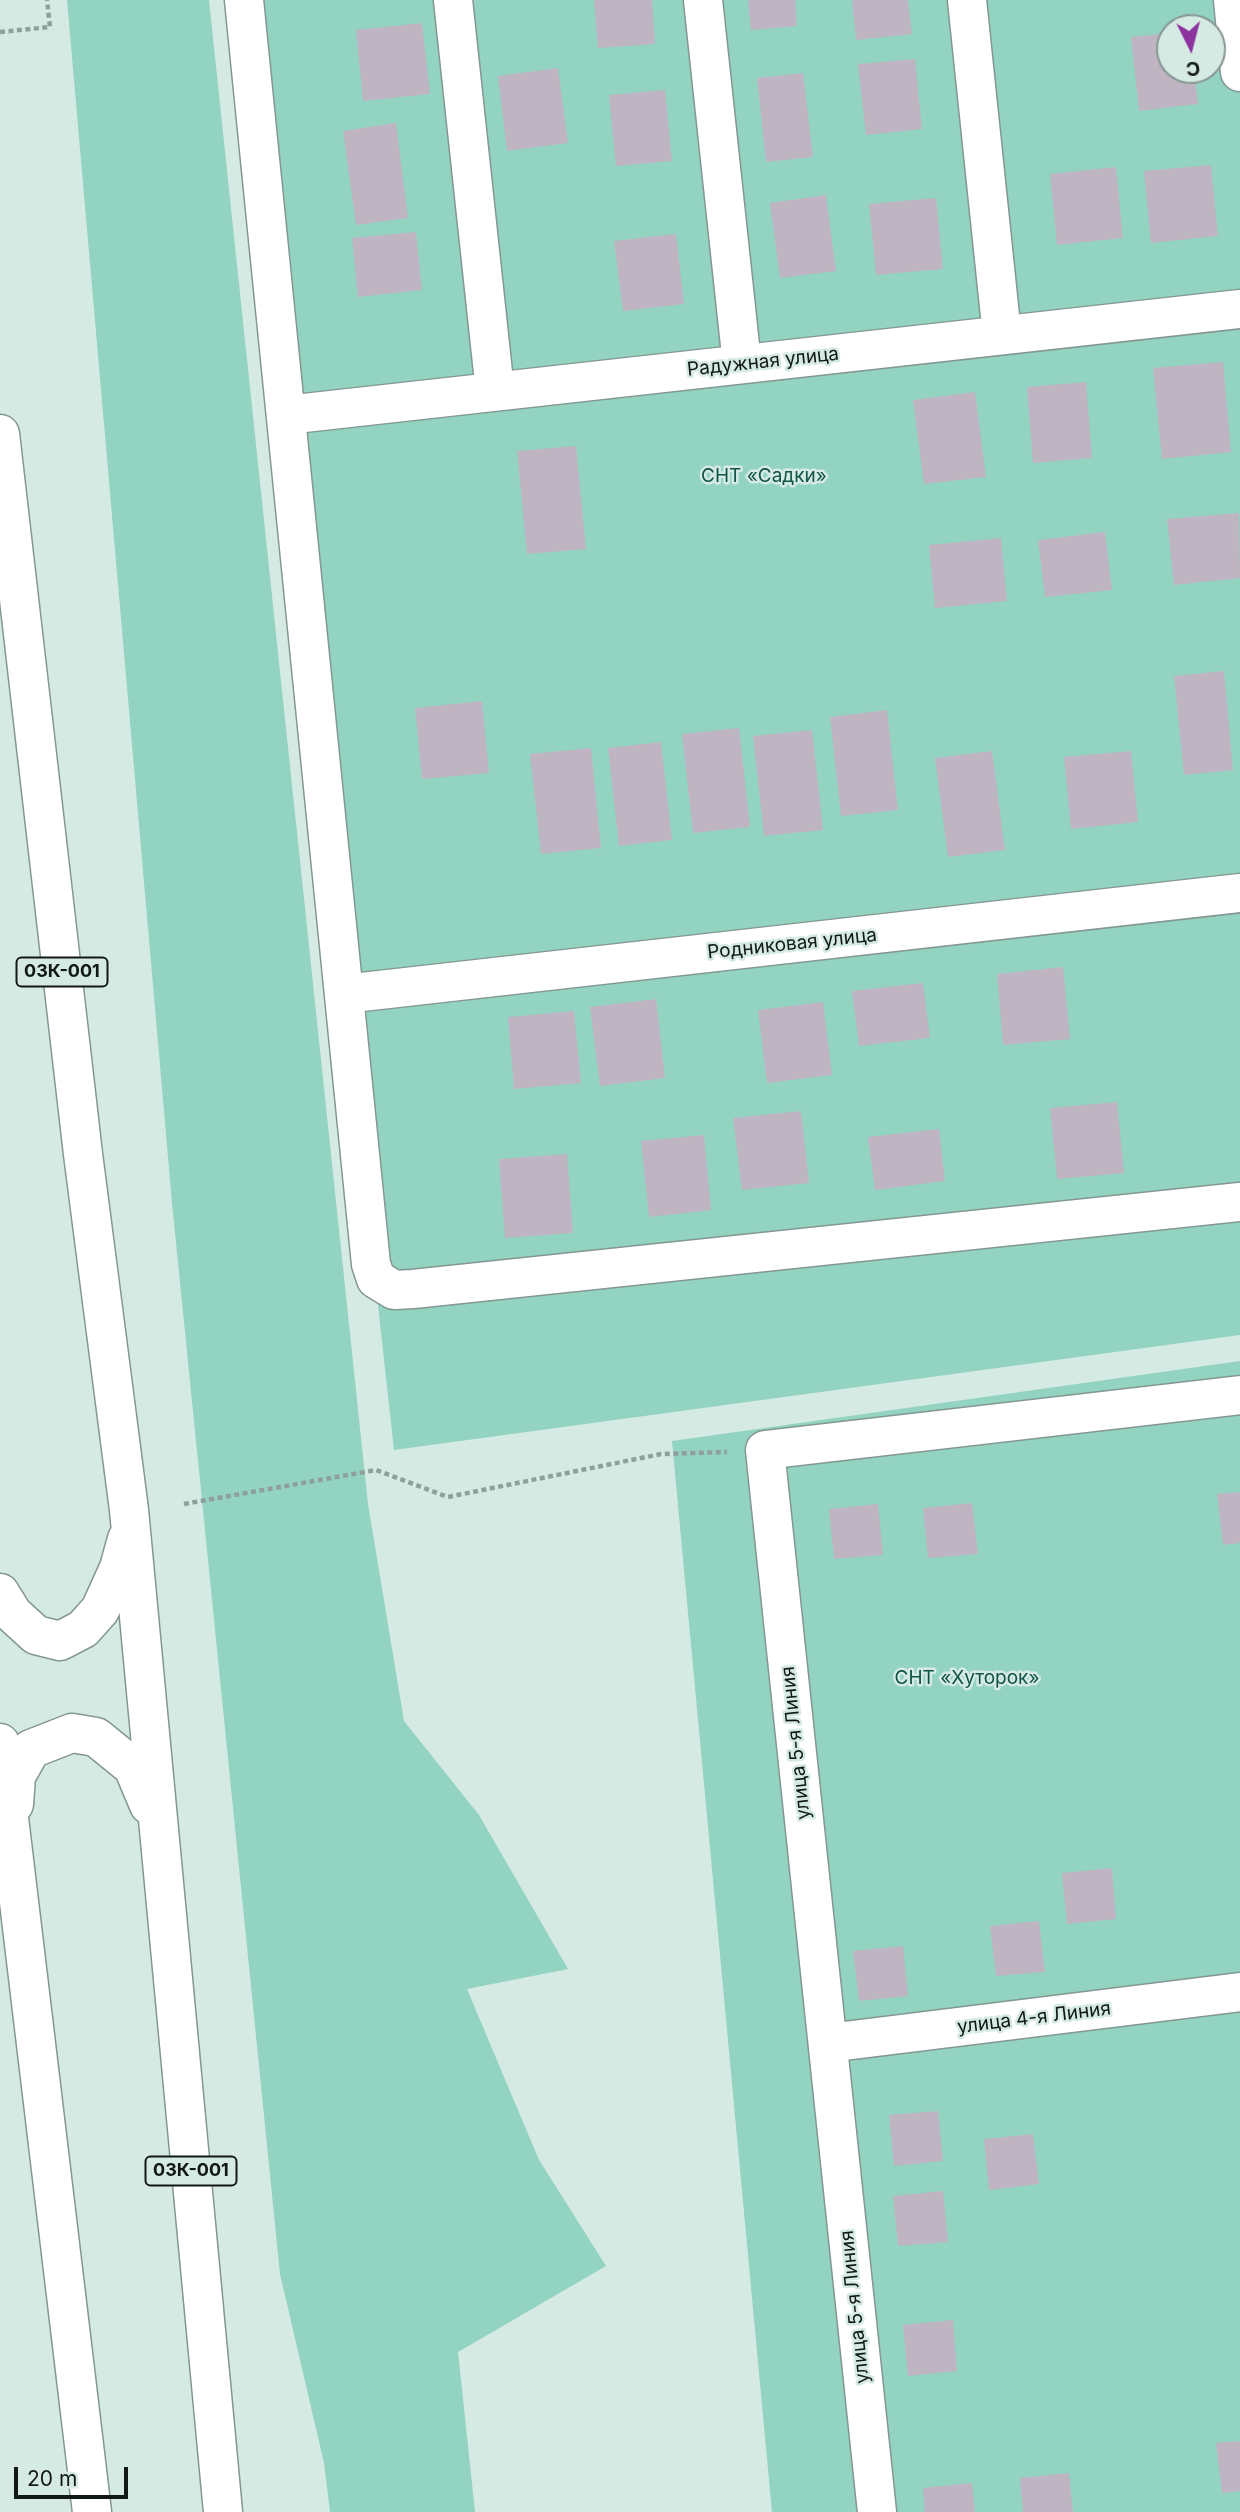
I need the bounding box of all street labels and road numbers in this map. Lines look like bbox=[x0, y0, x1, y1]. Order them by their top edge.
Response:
street label: Радужная улица bbox=[686, 343, 840, 381]
street label: Родниковая улица bbox=[706, 924, 878, 964]
road number: 03К-001 bbox=[17, 958, 108, 987]
street label: улица 5-я Линия bbox=[777, 1665, 815, 1821]
street label: улица 4-я Линия bbox=[956, 1997, 1112, 2039]
road number: 03К-001 bbox=[146, 2157, 236, 2186]
street label: улица 5-я Линия bbox=[836, 2229, 874, 2385]

